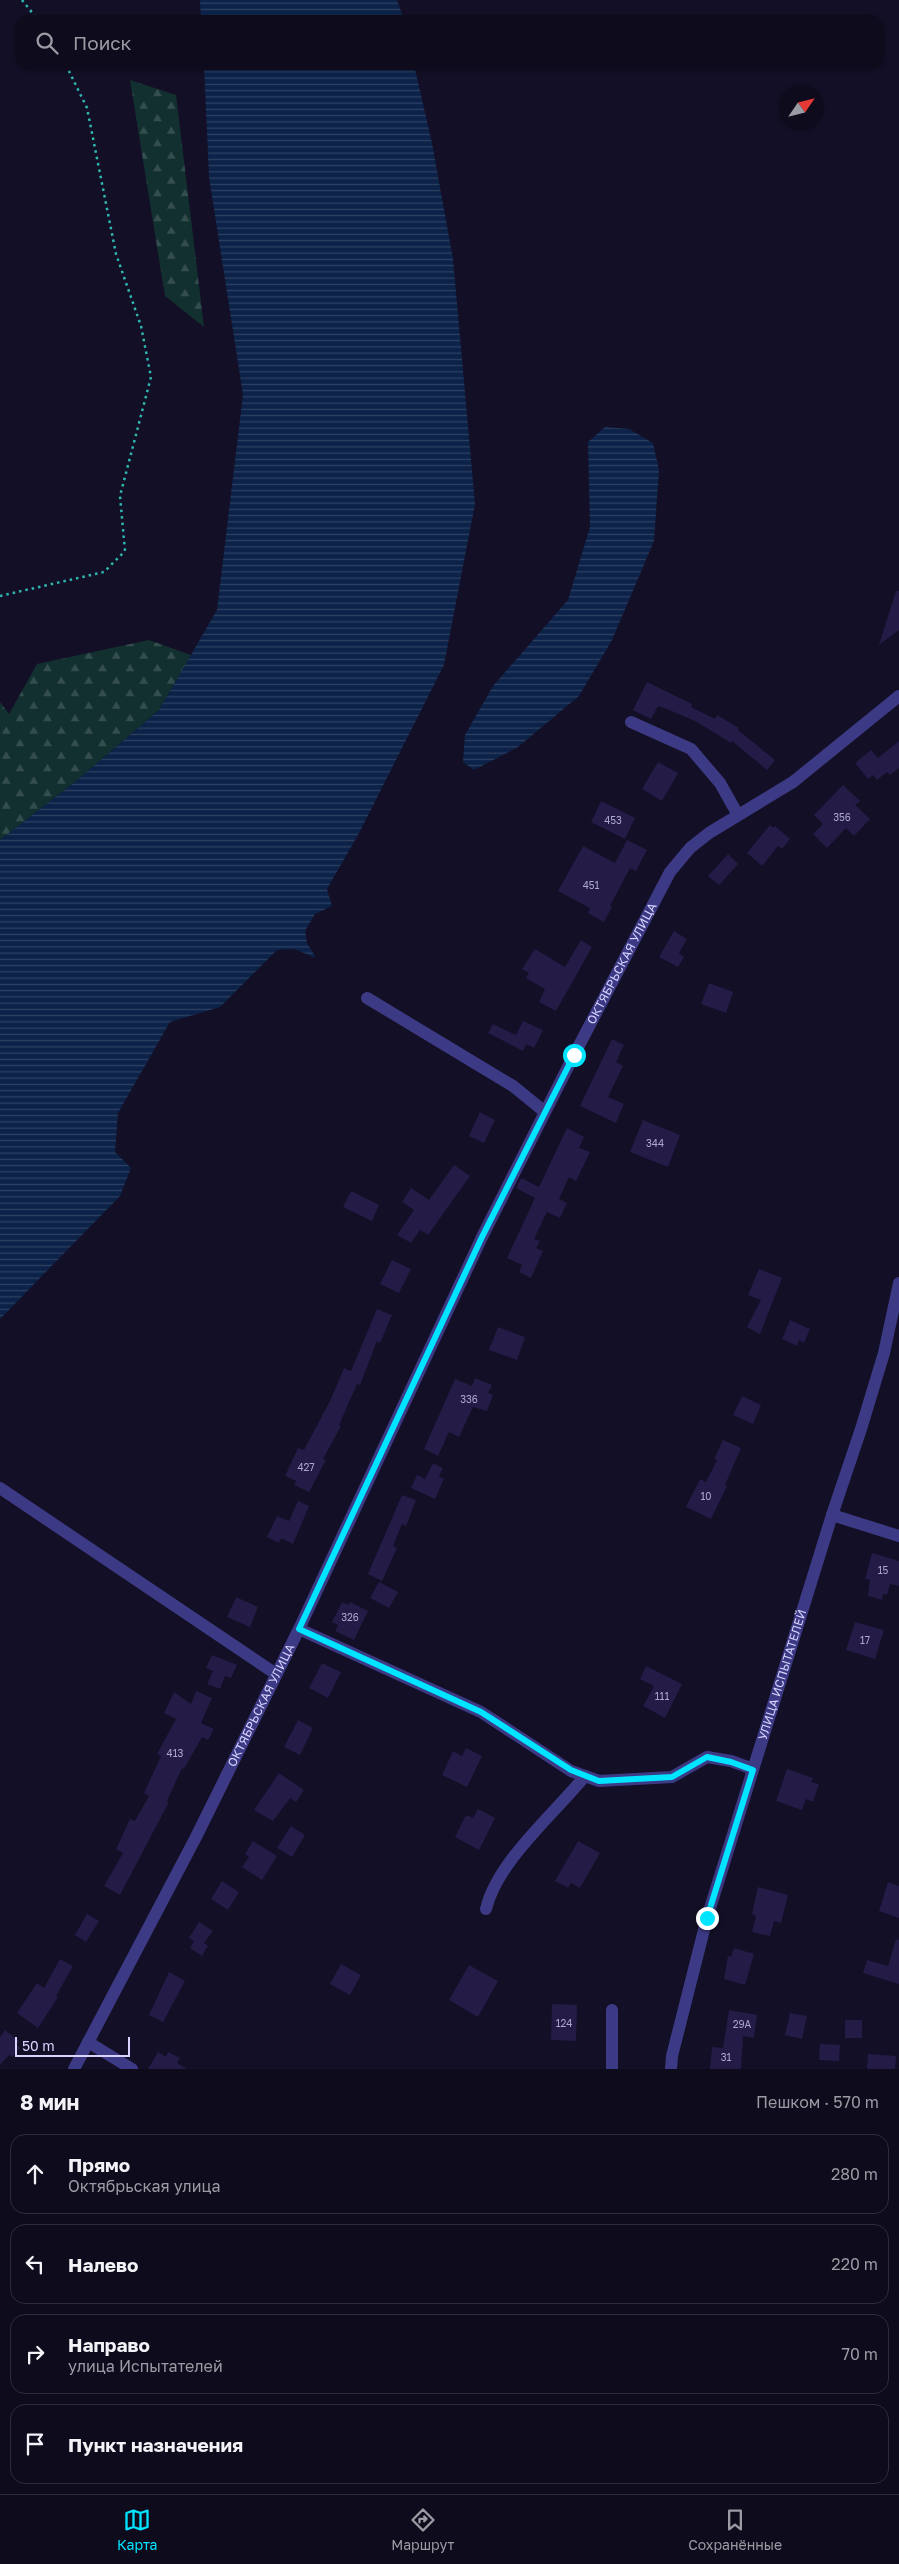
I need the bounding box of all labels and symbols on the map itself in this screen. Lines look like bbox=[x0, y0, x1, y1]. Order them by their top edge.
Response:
north arrow bbox=[779, 85, 824, 130]
house number: 356 bbox=[833, 811, 851, 823]
house number: 453 bbox=[604, 814, 622, 826]
house number: 451 bbox=[583, 879, 600, 891]
street label: ОКТЯБРЬСКАЯ УЛИЦА bbox=[583, 900, 660, 1027]
route start bbox=[563, 1044, 586, 1067]
house number: 344 bbox=[646, 1137, 664, 1149]
house number: 336 bbox=[460, 1393, 478, 1405]
house number: 427 bbox=[297, 1461, 315, 1473]
house number: 10 bbox=[700, 1490, 712, 1502]
house number: 15 bbox=[878, 1564, 889, 1576]
street label: УЛИЦА ИСПЫТАТЕЛЕЙ bbox=[755, 1607, 809, 1742]
house number: 326 bbox=[341, 1611, 359, 1623]
house number: 17 bbox=[860, 1634, 870, 1646]
street label: ОКТЯБРЬСКАЯ УЛИЦА bbox=[224, 1641, 297, 1769]
house number: 111 bbox=[655, 1690, 669, 1702]
house number: 413 bbox=[167, 1747, 184, 1759]
route end bbox=[696, 1907, 719, 1930]
house number: 124 bbox=[556, 2017, 572, 2029]
house number: 29А bbox=[733, 2018, 752, 2030]
scale bar bbox=[15, 2034, 130, 2057]
house number: 31 bbox=[721, 2051, 731, 2063]

